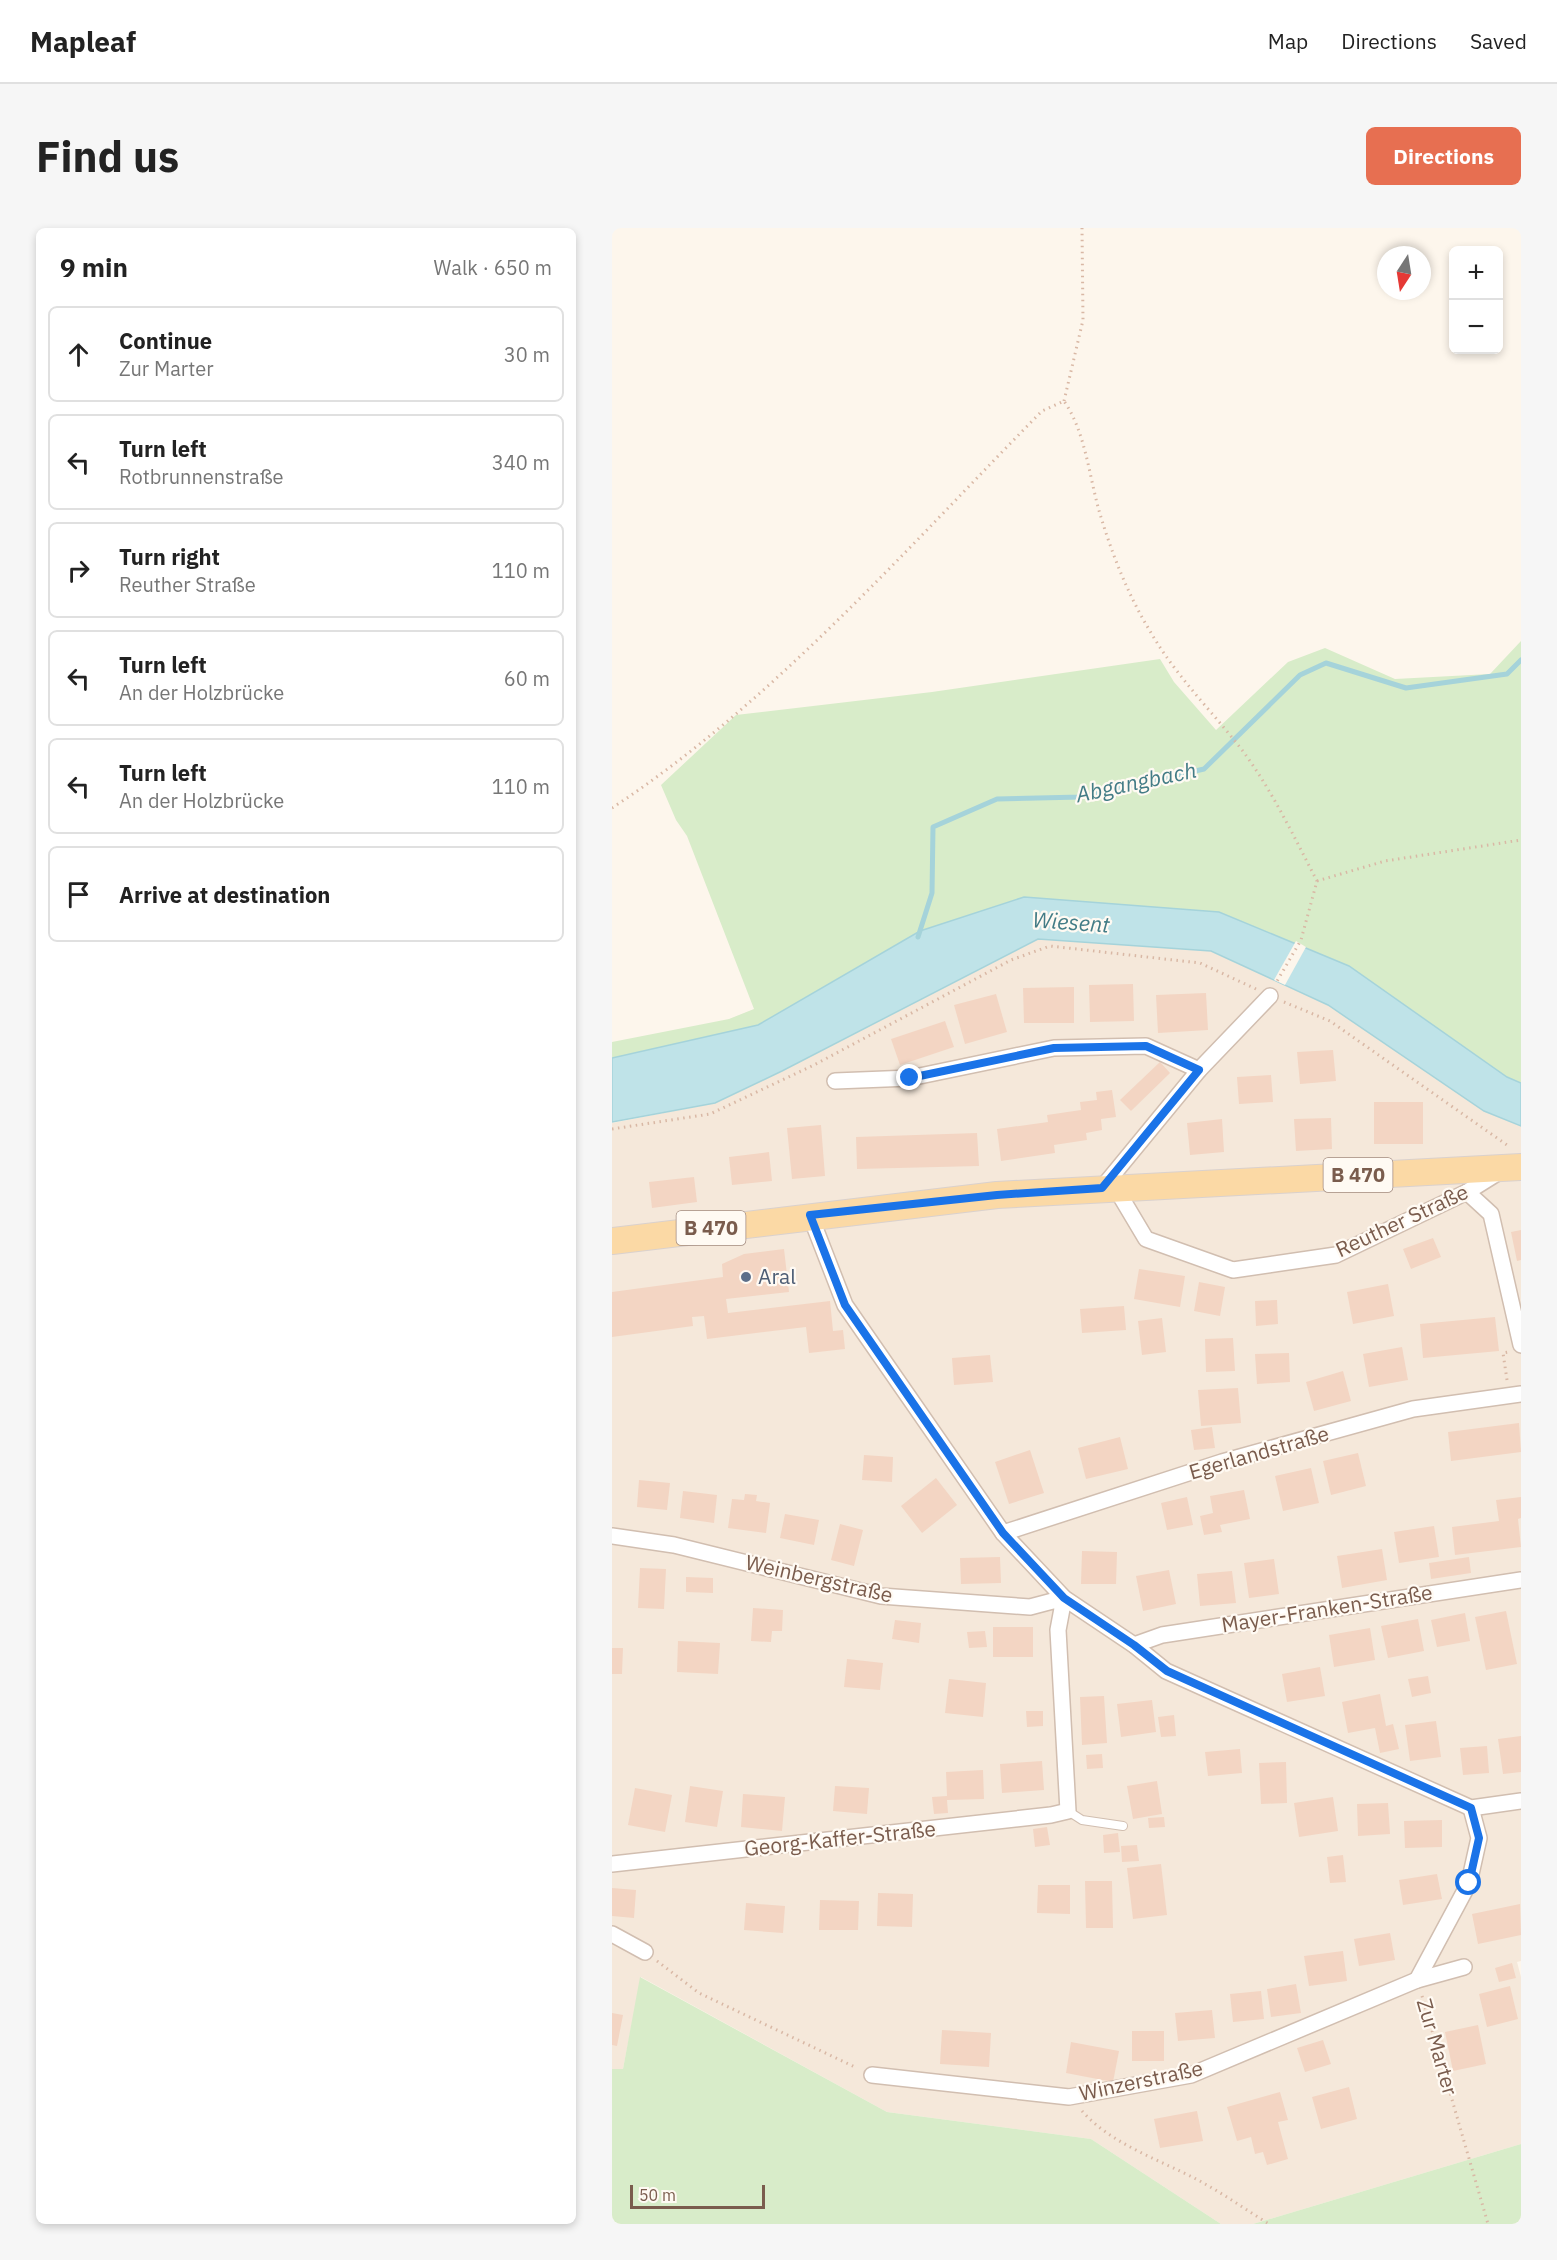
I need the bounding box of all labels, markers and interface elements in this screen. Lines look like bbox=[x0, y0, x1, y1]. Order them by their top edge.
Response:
text: Mapleaf bbox=[30, 23, 136, 60]
text: Map bbox=[1268, 27, 1308, 55]
text: Directions bbox=[1341, 27, 1437, 55]
text: Saved bbox=[1470, 27, 1527, 55]
button: Directions bbox=[1366, 127, 1521, 185]
text: Find us bbox=[36, 129, 179, 184]
north arrow bbox=[1377, 246, 1431, 300]
map controls bbox=[1449, 246, 1503, 354]
button: + bbox=[1449, 246, 1503, 300]
text: 9 min bbox=[60, 250, 128, 284]
text: Walk · 650 m bbox=[434, 254, 552, 281]
button: − bbox=[1449, 300, 1503, 354]
text: Continue bbox=[119, 326, 212, 355]
icon: ahead bbox=[62, 338, 95, 371]
text: 30 m bbox=[504, 341, 550, 368]
text: Zur Marter bbox=[119, 355, 214, 382]
text: Turn left bbox=[119, 434, 207, 463]
icon: left bbox=[62, 446, 95, 479]
text: 340 m bbox=[492, 449, 550, 476]
text: Rotbrunnenstraße bbox=[119, 463, 283, 490]
text: Turn right bbox=[119, 542, 220, 571]
icon: right bbox=[62, 554, 95, 587]
text: 110 m bbox=[492, 557, 550, 584]
text: Reuther Straße bbox=[119, 571, 256, 598]
text: Turn left bbox=[119, 650, 207, 679]
icon: left bbox=[62, 662, 95, 695]
text: 60 m bbox=[504, 665, 550, 692]
text: An der Holzbrücke bbox=[119, 679, 284, 706]
water label: Abgangbach bbox=[1072, 755, 1199, 809]
text: Turn left bbox=[119, 758, 207, 787]
icon: left bbox=[62, 770, 95, 803]
text: 110 m bbox=[492, 773, 550, 800]
text: An der Holzbrücke bbox=[119, 787, 284, 814]
icon: arrive bbox=[62, 878, 95, 911]
text: Arrive at destination bbox=[119, 880, 330, 909]
water label: Wiesent bbox=[1032, 904, 1111, 939]
route end bbox=[896, 1064, 922, 1090]
road number: B 470 bbox=[1324, 1158, 1392, 1192]
street label: Reuther Straße bbox=[1331, 1177, 1473, 1263]
road number: B 470 bbox=[676, 1211, 746, 1245]
place label: Aral bbox=[758, 1262, 796, 1290]
marker: Aral bbox=[739, 1270, 753, 1284]
street label: Egerlandstraße bbox=[1185, 1419, 1332, 1485]
street label: Weinbergstraße bbox=[743, 1547, 896, 1609]
street label: Mayer-Franken-Straße bbox=[1219, 1577, 1434, 1639]
street label: Georg-Kaffer-Straße bbox=[743, 1814, 937, 1862]
route start bbox=[1455, 1869, 1481, 1895]
street label: Zur Marter bbox=[1411, 1995, 1465, 2099]
street label: Winzerstraße bbox=[1076, 2053, 1205, 2107]
scale bar bbox=[630, 2182, 765, 2210]
text: 50 m bbox=[639, 2185, 676, 2205]

